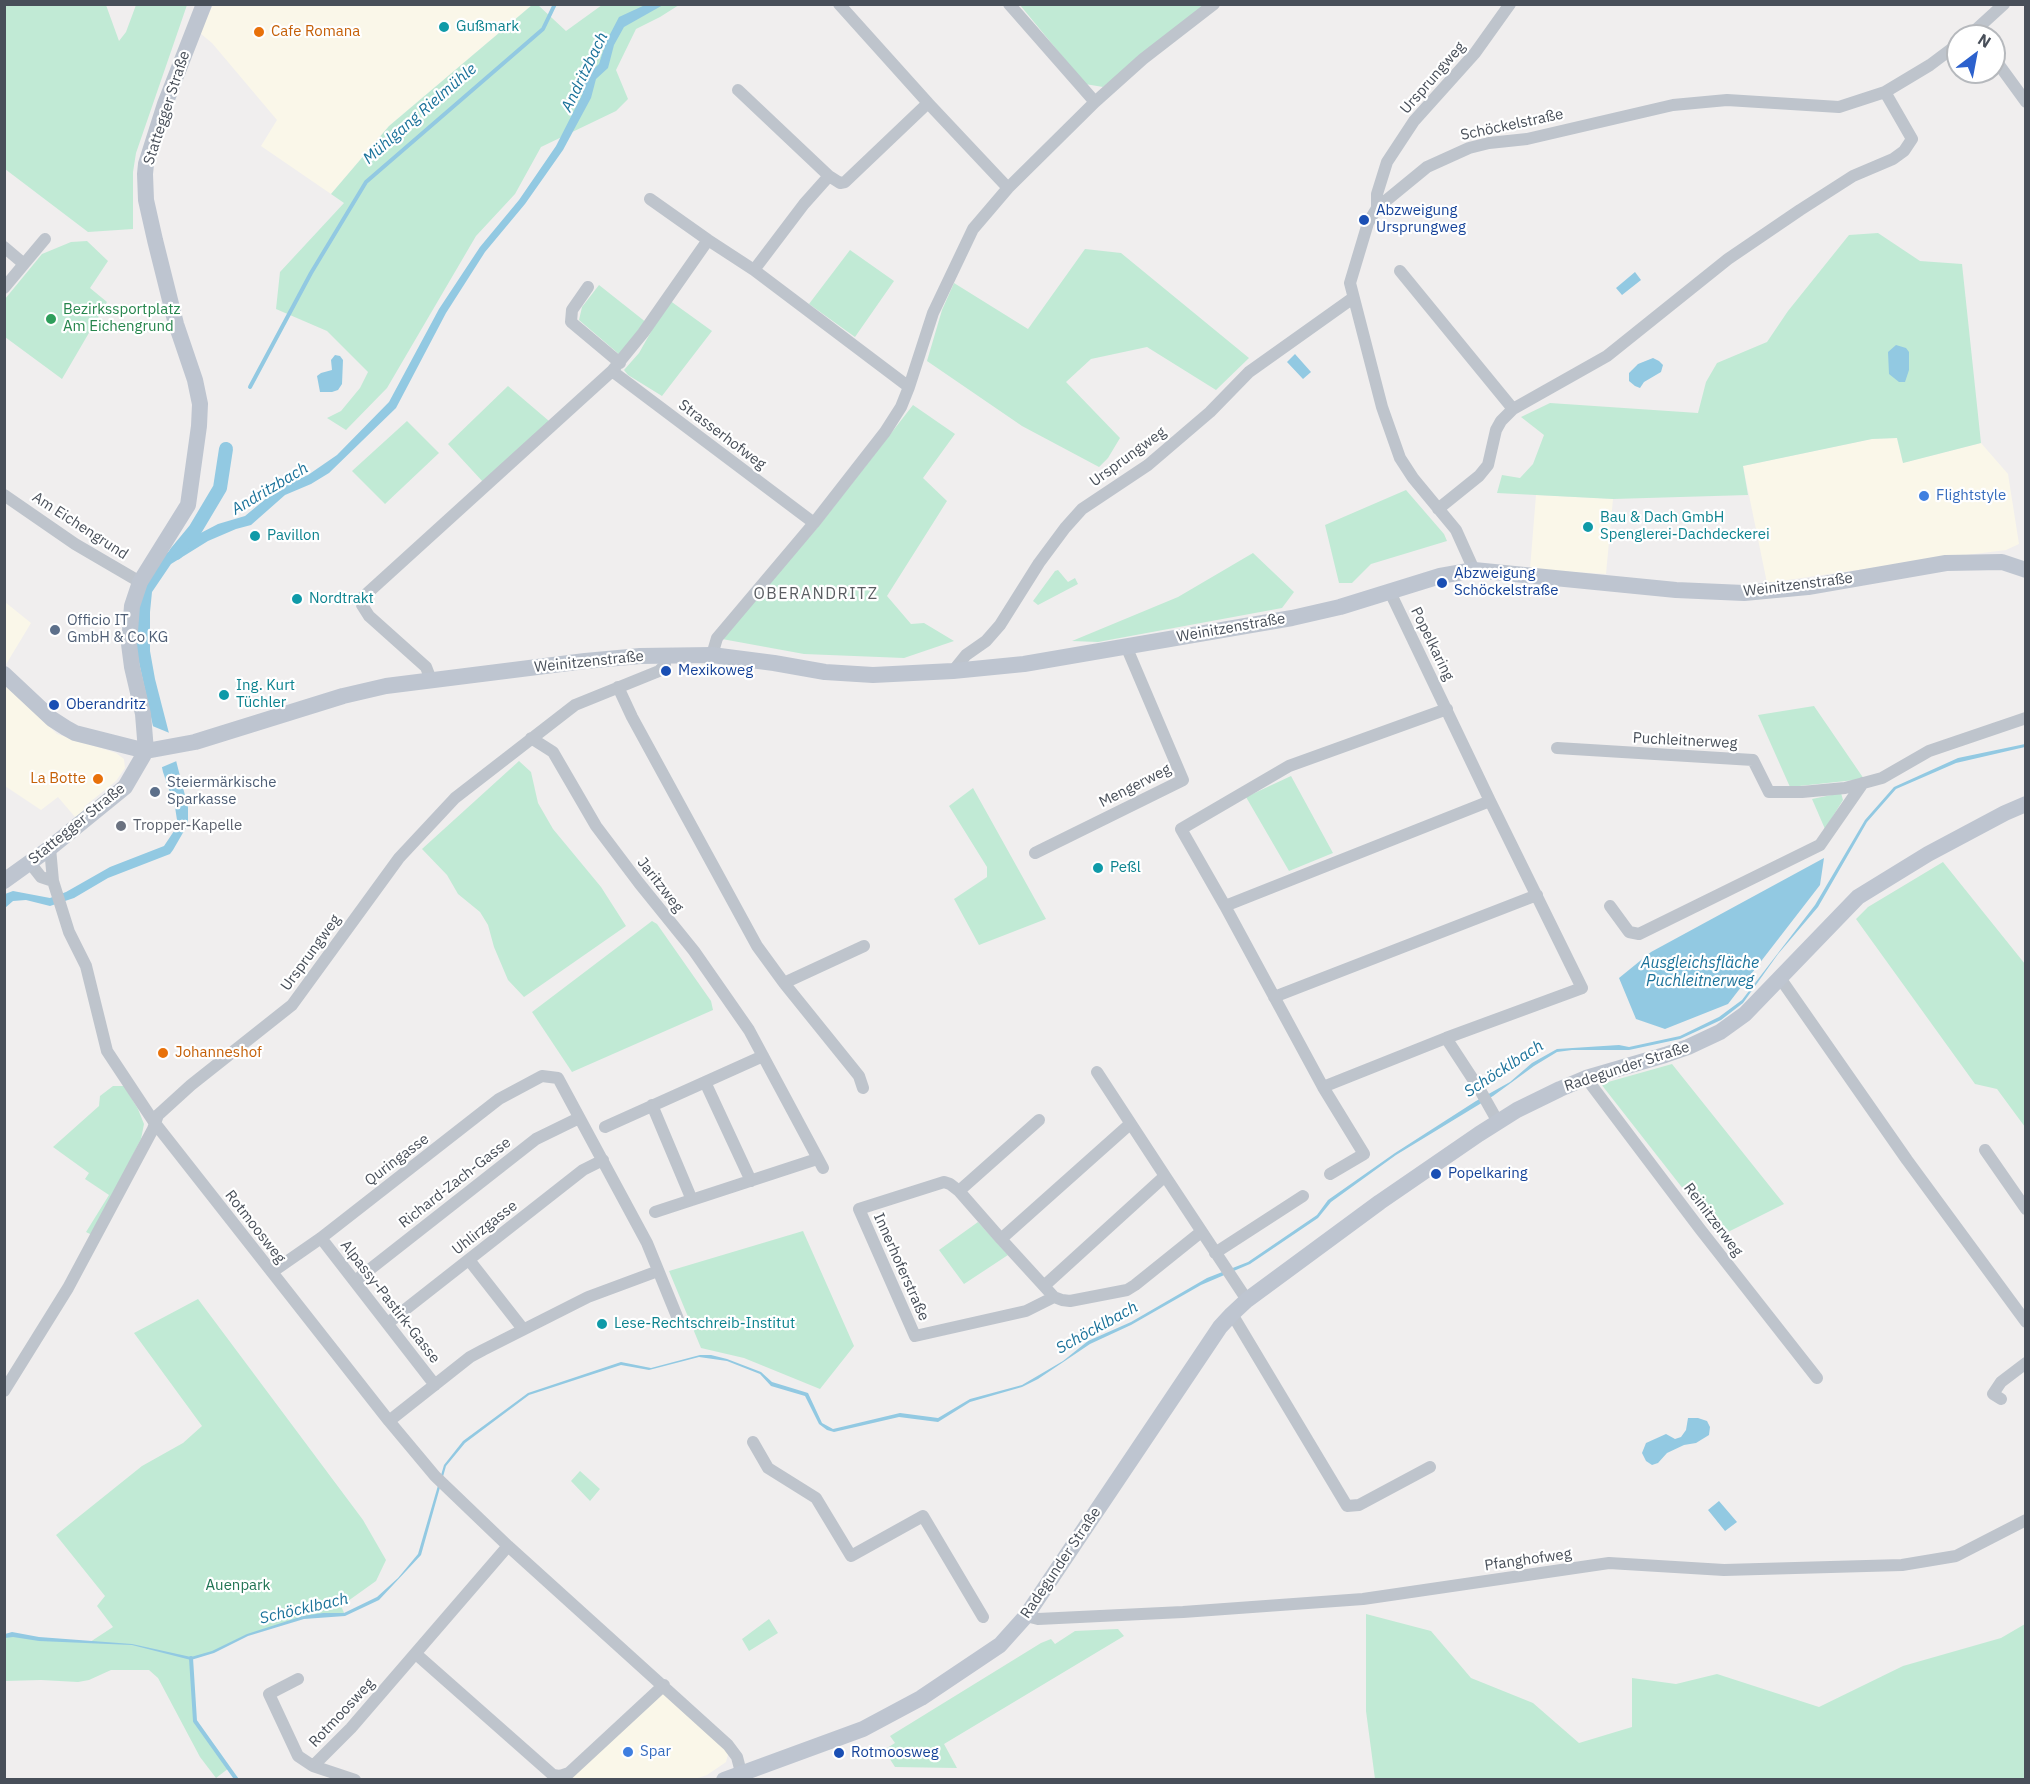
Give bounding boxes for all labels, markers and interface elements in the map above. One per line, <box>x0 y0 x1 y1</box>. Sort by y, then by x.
place label: Gußmark <box>456 18 519 36</box>
marker: Gußmark <box>437 20 451 34</box>
place label: Cafe Romana <box>271 23 360 41</box>
north arrow <box>1946 24 2006 84</box>
marker: Cafe Romana <box>252 25 266 39</box>
water label: Andritzbach <box>558 29 612 115</box>
text: N <box>1974 29 1995 52</box>
street label: Ursprungweg <box>1397 38 1469 118</box>
street label: Stattegger Straße <box>140 49 194 167</box>
water label: Mühlgang Rielmühle <box>359 60 481 168</box>
street label: Schöckelstraße <box>1459 105 1565 145</box>
place label: Abzweigung Ursprungweg <box>1376 202 1466 237</box>
marker: Abzweigung Ursprungweg <box>1357 213 1371 227</box>
place label: Bezirkssportplatz Am Eichengrund <box>63 301 180 336</box>
marker: Bezirkssportplatz Am Eichengrund <box>44 312 58 326</box>
street label: Strasserhofweg <box>675 396 769 474</box>
street label: Ursprungweg <box>1086 423 1170 491</box>
water label: Andritzbach <box>228 459 312 519</box>
place label: Flightstyle <box>1936 487 2006 505</box>
street label: Am Eichengrund <box>29 488 131 564</box>
marker: Flightstyle <box>1917 489 1931 503</box>
place label: Bau & Dach GmbH Spenglerei-Dachdeckerei <box>1600 509 1770 544</box>
marker: Bau & Dach GmbH Spenglerei-Dachdeckerei <box>1581 520 1595 534</box>
place label: Pavillon <box>267 527 320 545</box>
marker: Pavillon <box>248 529 262 543</box>
place label: Abzweigung Schöckelstraße <box>1454 565 1558 600</box>
street label: Weinitzenstraße <box>1742 569 1854 601</box>
marker: Abzweigung Schöckelstraße <box>1435 576 1449 590</box>
district label: OBERANDRITZ <box>753 584 879 604</box>
place label: Nordtrakt <box>309 590 374 608</box>
marker: Nordtrakt <box>290 592 304 606</box>
street label: Popelkaring <box>1406 604 1458 684</box>
street label: Weinitzenstraße <box>1175 610 1287 646</box>
place label: Officio IT GmbH & Co KG <box>67 612 168 647</box>
marker: Officio IT GmbH & Co KG <box>48 623 62 637</box>
street label: Weinitzenstraße <box>533 647 645 677</box>
place label: Mexikoweg <box>678 662 753 680</box>
marker: Mexikoweg <box>659 664 673 678</box>
place label: Ing. Kurt Tüchler <box>236 677 295 712</box>
marker: Ing. Kurt Tüchler <box>217 688 231 702</box>
place label: Oberandritz <box>66 696 146 714</box>
marker: Oberandritz <box>47 698 61 712</box>
street label: Puchleitnerweg <box>1632 729 1738 753</box>
street label: Mengerweg <box>1096 760 1174 812</box>
place label: La Botte <box>30 770 86 788</box>
marker: La Botte <box>91 772 105 786</box>
place label: Steiermärkische Sparkasse <box>167 774 277 809</box>
street label: Stattegger Straße <box>25 780 129 868</box>
marker: Steiermärkische Sparkasse <box>148 785 162 799</box>
place label: Tropper-Kapelle <box>133 817 242 835</box>
marker: Tropper-Kapelle <box>114 819 128 833</box>
street label: Jaritzweg <box>633 854 687 916</box>
place label: Peßl <box>1110 859 1141 877</box>
marker: Peßl <box>1091 861 1105 875</box>
street label: Ursprungweg <box>277 911 345 995</box>
water label: Ausgleichsfläche Puchleitnerweg <box>1641 953 1759 991</box>
water label: Schöcklbach <box>1461 1036 1547 1102</box>
street label: Radegunder Straße <box>1562 1038 1692 1096</box>
place label: Johanneshof <box>175 1044 262 1062</box>
marker: Johanneshof <box>156 1046 170 1060</box>
street label: Quringasse <box>361 1130 433 1190</box>
street label: Richard-Zach-Gasse <box>395 1134 515 1232</box>
place label: Popelkaring <box>1448 1165 1528 1183</box>
marker: Popelkaring <box>1429 1167 1443 1181</box>
street label: Reinitzerweg <box>1680 1180 1746 1260</box>
street label: Rotmoosweg <box>221 1187 289 1267</box>
street label: Uhlirzgasse <box>449 1197 521 1259</box>
street label: Innerhoferstraße <box>869 1210 933 1324</box>
street label: Alpassy-Pastirk-Gasse <box>336 1237 444 1367</box>
water label: Schöcklbach <box>1053 1298 1141 1358</box>
place label: Lese-Rechtschreib-Institut <box>614 1315 795 1333</box>
marker: Lese-Rechtschreib-Institut <box>595 1317 609 1331</box>
street label: Radegunder Straße <box>1017 1504 1105 1622</box>
street label: Pfanghofweg <box>1483 1545 1573 1575</box>
park label: Auenpark <box>205 1577 271 1595</box>
water label: Schöcklbach <box>258 1589 350 1629</box>
street label: Rotmoosweg <box>306 1675 378 1751</box>
place label: Spar <box>640 1743 671 1761</box>
place label: Rotmoosweg <box>851 1744 939 1762</box>
marker: Spar <box>621 1745 635 1759</box>
marker: Rotmoosweg <box>832 1746 846 1760</box>

